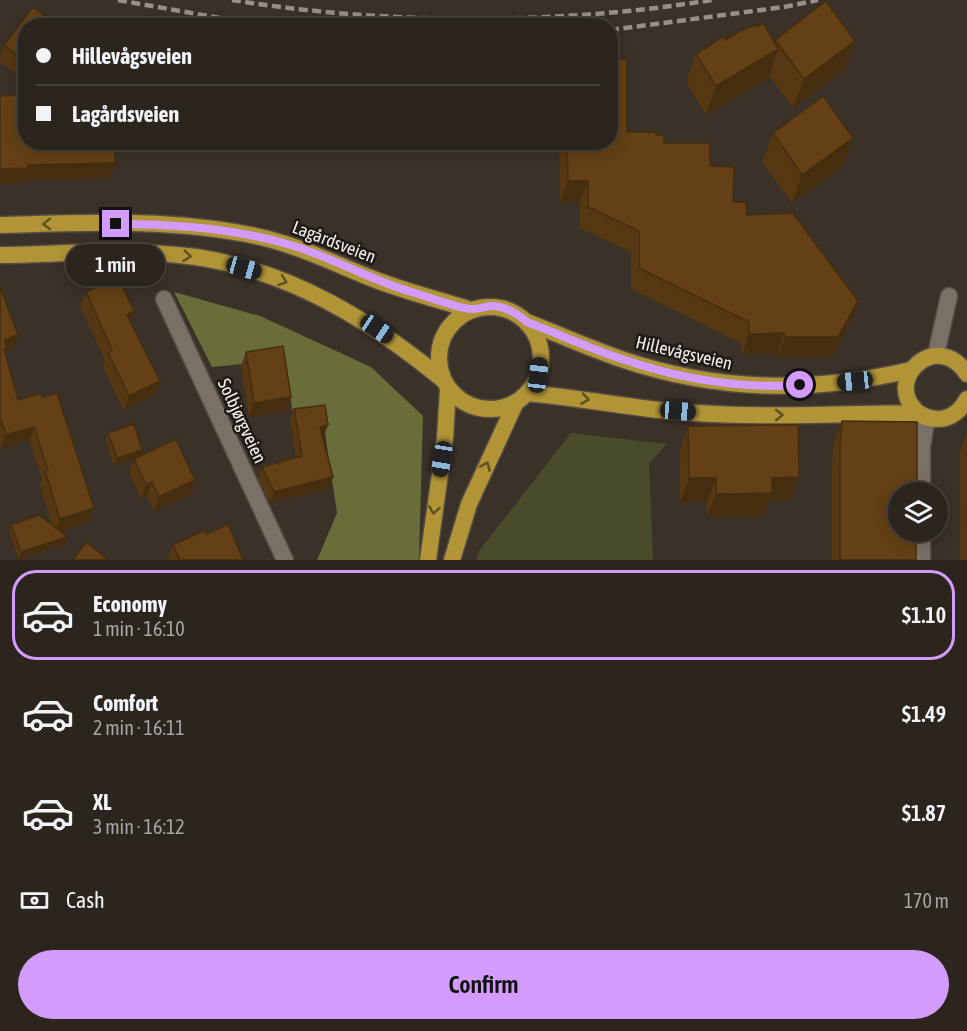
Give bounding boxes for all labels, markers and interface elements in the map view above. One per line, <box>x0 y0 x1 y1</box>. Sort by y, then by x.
text: Hillevågsveien <box>72 43 192 69</box>
text: Lagårdsveien <box>72 101 179 127</box>
route end <box>102 210 129 237</box>
street label: Lagårdsveien <box>289 216 379 267</box>
one-way arrow <box>43 218 52 230</box>
callout: 1 min <box>66 245 166 287</box>
one-way arrow <box>182 249 191 262</box>
text: 1 min <box>95 253 136 276</box>
car <box>224 254 264 282</box>
one-way arrow <box>278 273 288 286</box>
car <box>357 311 397 347</box>
street label: Hillevågsveien <box>634 331 734 374</box>
car <box>527 356 549 394</box>
car <box>836 370 874 392</box>
route start <box>786 371 813 398</box>
street label: Solbjørgveien <box>214 375 271 466</box>
one-way arrow <box>581 392 590 404</box>
car <box>659 401 697 421</box>
one-way arrow <box>775 409 784 421</box>
car <box>430 440 454 478</box>
one-way arrow <box>479 461 491 472</box>
map controls <box>888 482 948 542</box>
button: layers <box>888 482 948 542</box>
one-way arrow <box>428 505 440 515</box>
icon: car <box>21 588 75 642</box>
text: Economy <box>93 591 167 617</box>
text: $1.10 <box>902 602 946 628</box>
text: 1 min · 16:10 <box>93 617 185 640</box>
icon: car <box>21 687 75 741</box>
text: Comfort <box>93 690 158 716</box>
text: $1.49 <box>902 701 946 727</box>
text: 2 min · 16:11 <box>93 716 185 739</box>
icon: car <box>21 786 75 840</box>
text: XL <box>93 789 111 815</box>
text: $1.87 <box>902 800 946 826</box>
text: 3 min · 16:12 <box>93 815 185 838</box>
icon: cash <box>18 884 51 917</box>
text: Cash <box>66 887 105 913</box>
text: 170 m <box>904 889 949 912</box>
button: Confirm <box>18 950 949 1019</box>

